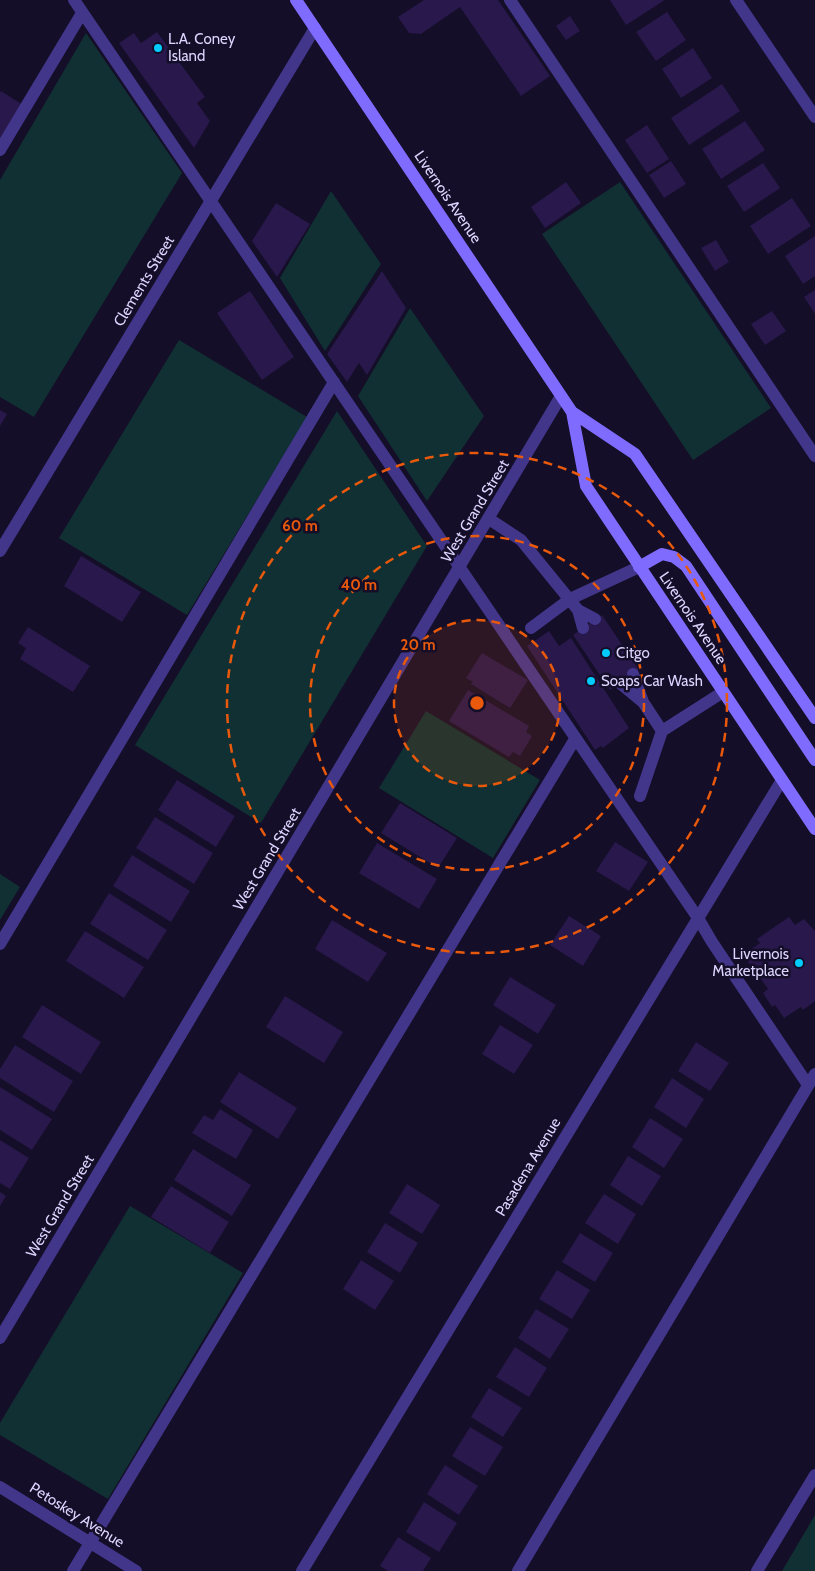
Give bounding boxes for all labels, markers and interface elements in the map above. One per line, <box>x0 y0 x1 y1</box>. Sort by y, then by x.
place label: L.A. Coney Island <box>168 30 236 65</box>
marker: L.A. Coney Island <box>152 42 164 54</box>
street label: Livernois Avenue <box>411 147 486 247</box>
street label: Clements Street <box>110 232 178 330</box>
street label: West Grand Street <box>437 456 513 566</box>
text: 60 m <box>282 517 318 535</box>
street label: Livernois Avenue <box>656 568 731 668</box>
text: 40 m <box>341 576 377 594</box>
text: 20 m <box>401 636 435 654</box>
place label: Citgo <box>616 644 650 662</box>
marker: Citgo <box>600 647 612 659</box>
place label: Soaps Car Wash <box>601 672 703 690</box>
marker: Soaps Car Wash <box>585 675 597 687</box>
centre of rings <box>468 694 486 712</box>
street label: West Grand Street <box>229 804 305 914</box>
place label: Livernois Marketplace <box>712 945 789 980</box>
marker: Livernois Marketplace <box>793 957 805 969</box>
street label: Pasadena Avenue <box>492 1114 565 1219</box>
street label: West Grand Street <box>22 1151 98 1261</box>
street label: Petoskey Avenue <box>26 1479 128 1551</box>

